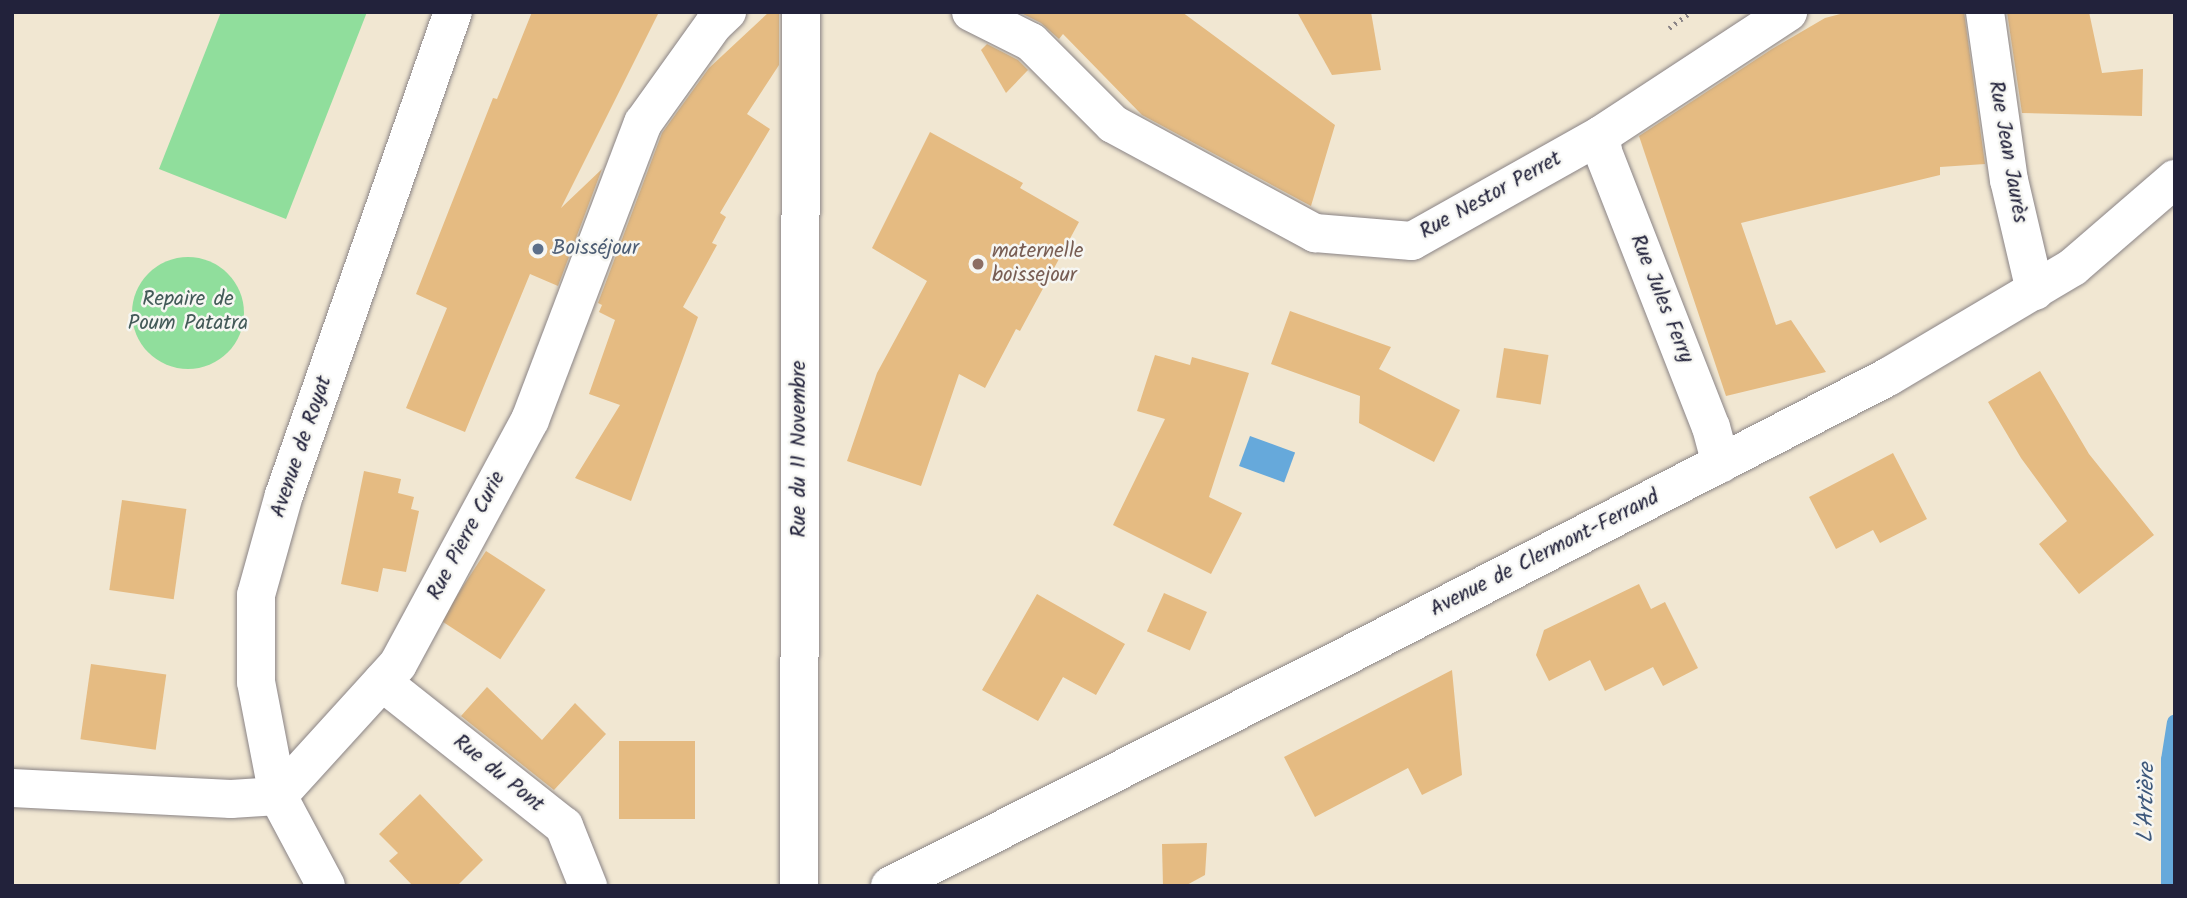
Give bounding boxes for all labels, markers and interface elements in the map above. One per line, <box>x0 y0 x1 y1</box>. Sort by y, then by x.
street label: Rue Jean Jaurès <box>1982 79 2032 225</box>
street label: Rue Nestor Perret <box>1416 147 1566 245</box>
street label: Rue Jules Ferry <box>1624 231 1698 367</box>
place label: Boisséjour <box>552 236 639 262</box>
place label: maternelle boissejour <box>992 239 1083 289</box>
marker: Boisséjour <box>530 241 546 257</box>
marker: maternelle boissejour <box>970 256 986 272</box>
park label: Repaire de Poum Patatra <box>128 287 248 337</box>
street label: Rue du 11 Novembre <box>787 360 813 538</box>
street label: Avenue de Royat <box>266 373 338 521</box>
street label: Rue Pierre Curie <box>423 467 511 605</box>
street label: Avenue de Clermont-Ferrand <box>1426 485 1664 623</box>
street label: Rue du Pont <box>448 730 548 818</box>
water label: L'Artière <box>2133 763 2161 843</box>

